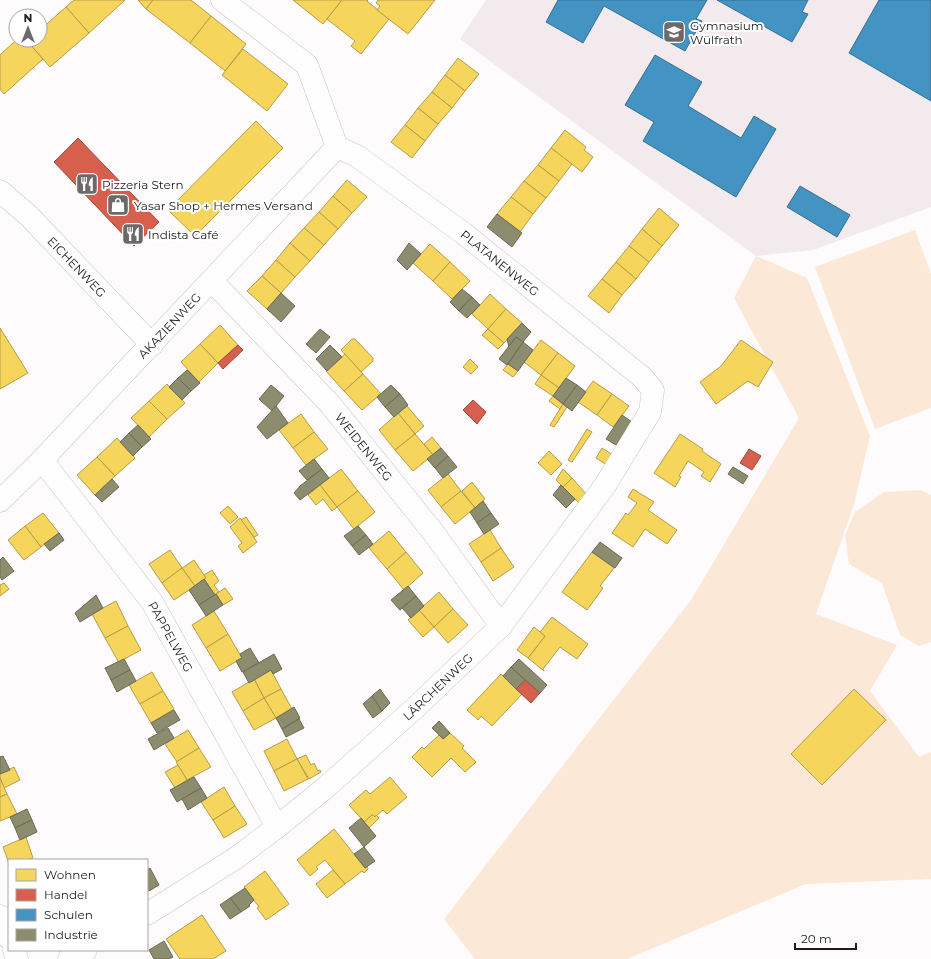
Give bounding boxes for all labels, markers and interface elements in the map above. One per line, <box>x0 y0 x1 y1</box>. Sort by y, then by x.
north arrow <box>8 8 48 48</box>
text: N <box>24 11 32 25</box>
place label: Gymnasium Wülfrath <box>690 18 764 47</box>
school or university icon: Gymnasium Wülfrath <box>661 19 687 45</box>
restaurant icon: Pizzeria Stern <box>74 171 100 197</box>
place label: Pizzeria Stern <box>102 177 184 192</box>
shop icon: Yasar Shop + Hermes Versand <box>105 192 131 218</box>
place label: Yasar Shop + Hermes Versand <box>134 198 313 213</box>
restaurant icon: Indista Café <box>120 221 146 247</box>
place label: Indista Café <box>148 227 219 242</box>
street label: PLATANENWEG <box>458 227 542 299</box>
street label: EICHENWEG <box>45 233 109 300</box>
street label: AKAZIENWEG <box>135 289 204 361</box>
street label: WEIDENWEG <box>332 410 396 483</box>
street label: PAPPELWEG <box>145 598 197 674</box>
street label: LÄRCHENWEG <box>399 650 476 723</box>
legend <box>8 859 148 951</box>
text: Wohnen <box>44 867 96 882</box>
text: Handel <box>44 887 88 902</box>
text: Schulen <box>44 907 93 922</box>
scale bar <box>795 925 856 951</box>
text: Industrie <box>44 927 98 942</box>
text: 20 m <box>801 931 832 946</box>

